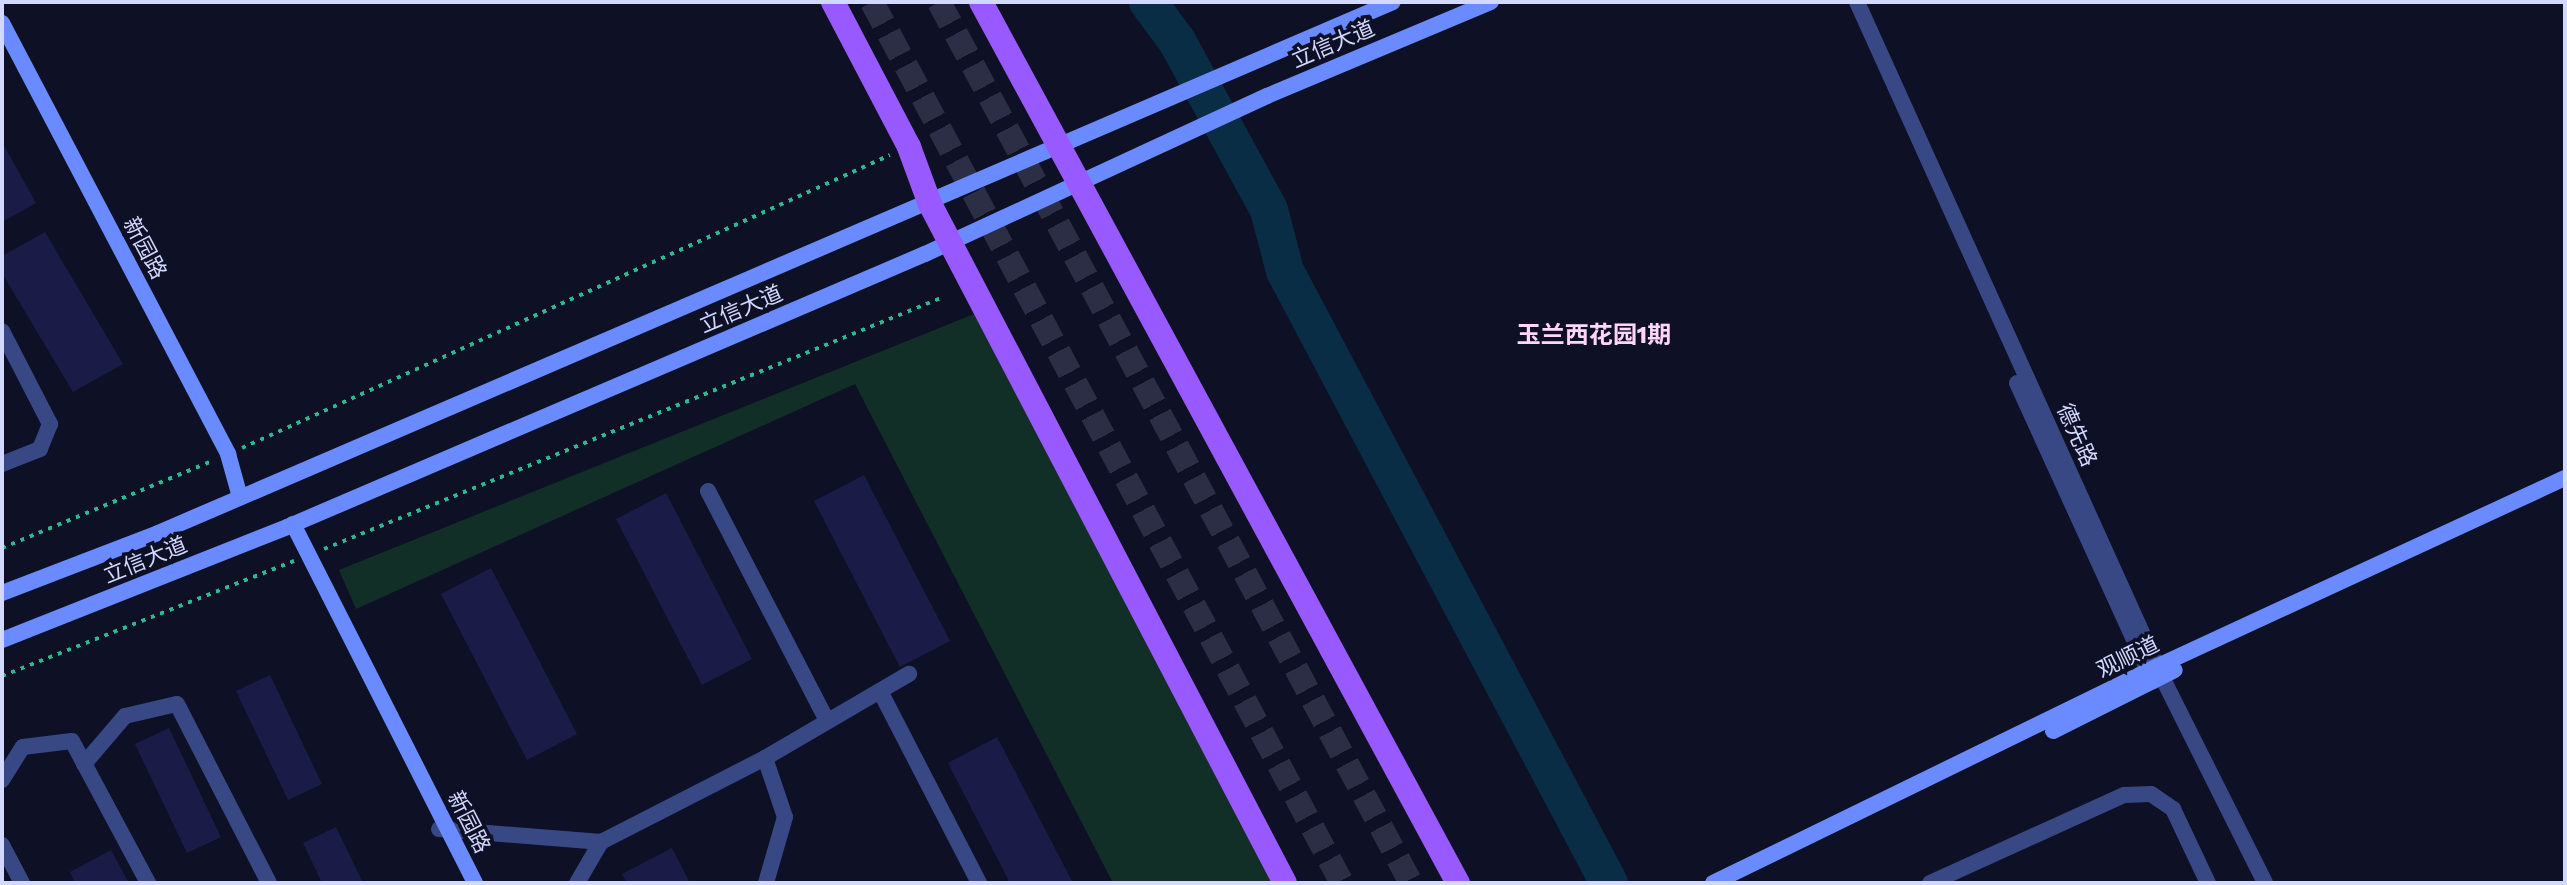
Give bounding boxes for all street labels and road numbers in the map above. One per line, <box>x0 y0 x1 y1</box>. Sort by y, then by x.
street label: 立信大道 <box>1287 15 1379 73</box>
street label: 新园路 <box>118 213 172 283</box>
street label: 立信大道 <box>695 280 787 338</box>
street label: 德先路 <box>2052 399 2102 471</box>
street label: 立信大道 <box>99 531 191 589</box>
street label: 观顺道 <box>2093 631 2163 683</box>
street label: 新园路 <box>442 787 496 857</box>

